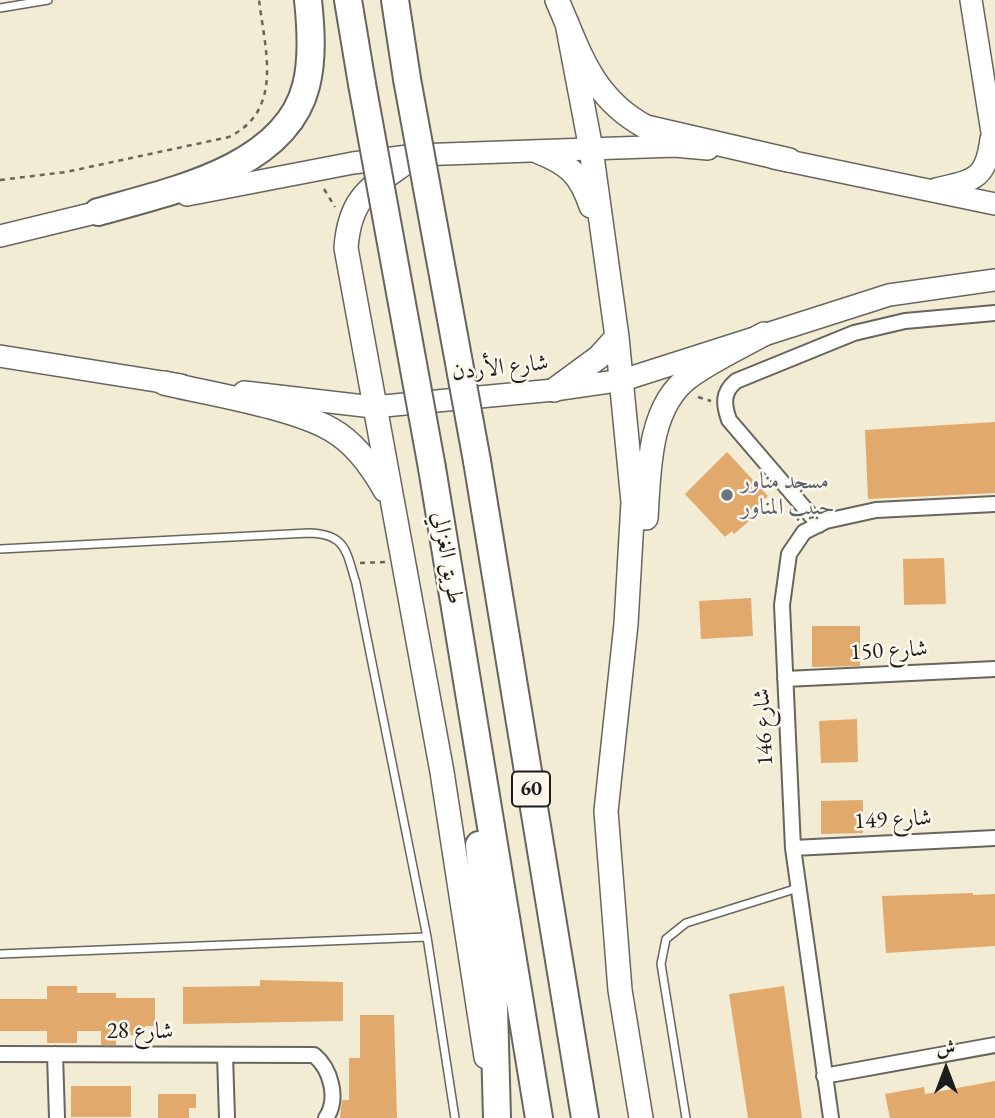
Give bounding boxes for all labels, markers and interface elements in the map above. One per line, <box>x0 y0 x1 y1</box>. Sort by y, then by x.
street label: شارع الأردن <box>450 349 550 387</box>
place label: مسجد مناور حبيب المناور <box>741 468 835 522</box>
marker: مسجد مناور حبيب المناور <box>719 487 735 503</box>
street label: طريق الغزالي <box>425 510 469 606</box>
street label: شارع 150 <box>850 635 928 667</box>
street label: شارع 146 <box>748 688 780 766</box>
road number: 60 <box>512 772 550 806</box>
street label: شارع 149 <box>854 804 932 836</box>
street label: شارع 28 <box>107 1018 173 1046</box>
north arrow <box>911 1034 981 1104</box>
text: ش <box>937 1035 955 1060</box>

